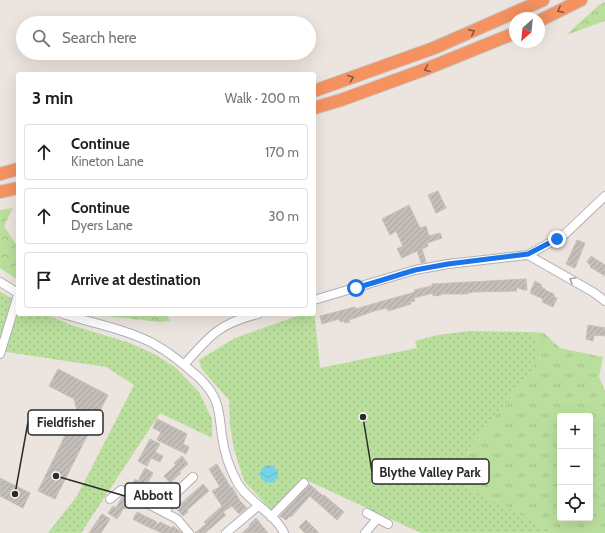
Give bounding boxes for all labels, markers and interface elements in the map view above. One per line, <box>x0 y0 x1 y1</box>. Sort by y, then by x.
one-way arrow <box>557 6 564 13</box>
north arrow <box>509 12 545 48</box>
search box <box>16 16 316 60</box>
icon: search <box>30 27 52 49</box>
one-way arrow <box>469 28 476 36</box>
text: Search here <box>62 29 137 47</box>
one-way arrow <box>424 64 431 72</box>
one-way arrow <box>347 74 354 83</box>
text: 3 min <box>32 88 73 108</box>
text: Walk · 200 m <box>225 90 300 106</box>
text: Continue <box>71 135 130 153</box>
icon: ahead <box>33 141 55 163</box>
text: 170 m <box>265 144 299 160</box>
text: Kineton Lane <box>71 153 144 169</box>
text: Continue <box>71 199 130 217</box>
icon: ahead <box>33 205 55 227</box>
text: 30 m <box>269 208 299 224</box>
text: Dyers Lane <box>71 217 133 233</box>
route end <box>548 230 566 248</box>
icon: arrive <box>33 269 55 291</box>
text: Arrive at destination <box>71 271 201 289</box>
one-way arrow <box>569 278 576 285</box>
route start <box>347 279 365 297</box>
callout: Fieldfisher <box>28 410 103 435</box>
map controls <box>557 413 593 521</box>
button: + <box>557 413 593 449</box>
text: Fieldfisher <box>37 414 96 430</box>
button: − <box>557 449 593 485</box>
callout: Blythe Valley Park <box>372 459 489 484</box>
text: Blythe Valley Park <box>379 464 481 480</box>
callout: Abbott <box>125 483 180 508</box>
button: locate <box>557 485 593 521</box>
text: Abbott <box>133 487 173 503</box>

